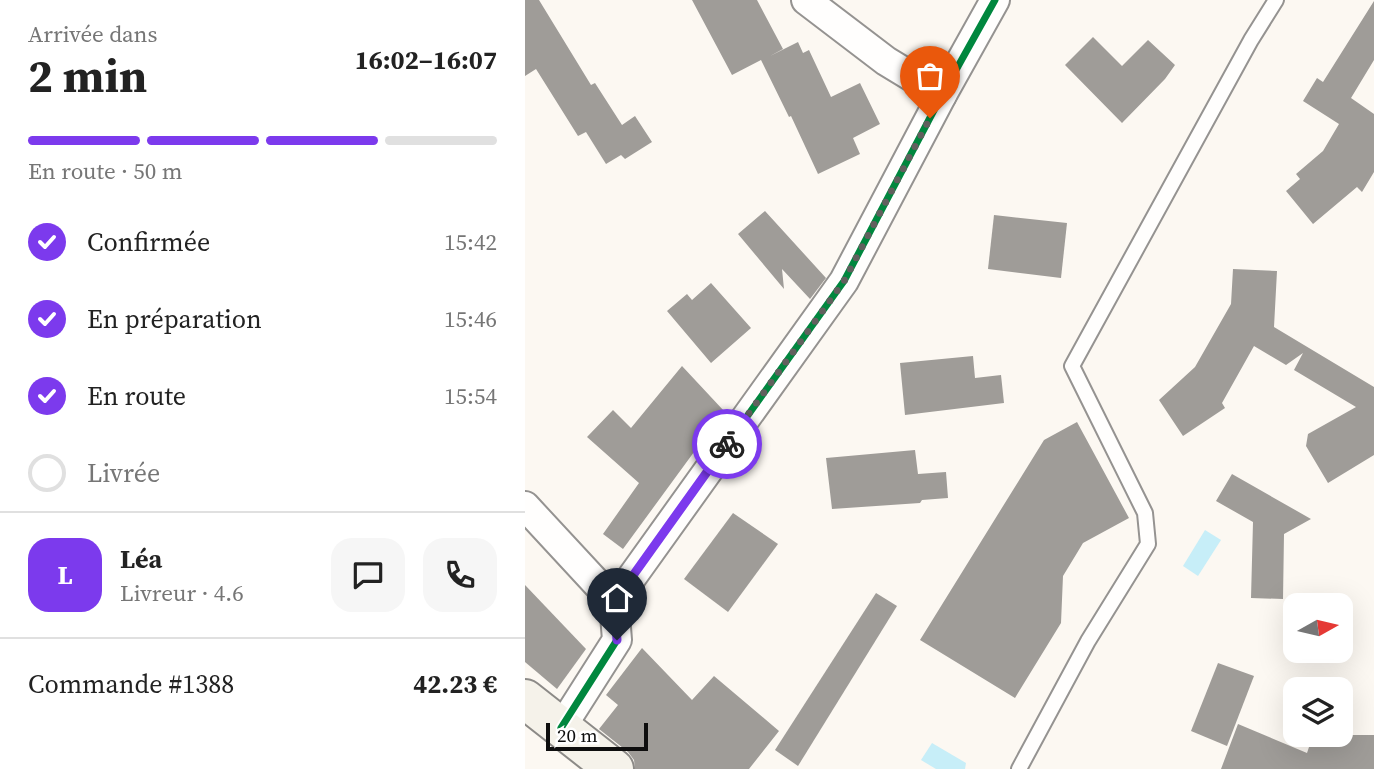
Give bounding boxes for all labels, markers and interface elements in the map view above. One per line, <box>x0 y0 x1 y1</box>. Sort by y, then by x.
text: Arrivée dans <box>28 18 158 50</box>
text: 16:02–16:07 <box>355 42 497 78</box>
text: 2 min <box>28 44 147 107</box>
pin <box>900 46 960 118</box>
icon: bag <box>911 57 949 95</box>
text: En route · 50 m <box>28 155 182 187</box>
icon: check <box>28 223 66 261</box>
text: Confirmée <box>87 224 210 260</box>
text: 15:42 <box>444 226 497 258</box>
icon: check <box>28 300 66 338</box>
text: En préparation <box>87 301 262 337</box>
text: 15:46 <box>444 303 497 335</box>
icon: check <box>28 377 66 415</box>
text: En route <box>87 378 186 414</box>
text: 15:54 <box>444 380 497 412</box>
courier <box>692 409 762 479</box>
icon: bike <box>708 425 746 463</box>
text: Livrée <box>87 455 160 491</box>
button: chat <box>331 538 405 612</box>
button: phone <box>423 538 497 612</box>
text: Léa <box>120 541 162 577</box>
text: L <box>57 557 73 593</box>
pin <box>587 568 647 640</box>
text: Livreur · 4.6 <box>120 577 244 609</box>
icon: home <box>598 579 636 617</box>
north arrow <box>1283 593 1353 663</box>
map controls <box>1283 593 1353 747</box>
text: Commande #1388 <box>28 666 234 702</box>
text: 42.23 € <box>413 666 497 702</box>
button: layers <box>1283 677 1353 747</box>
scale bar <box>546 720 647 752</box>
text: 20 m <box>557 722 598 748</box>

